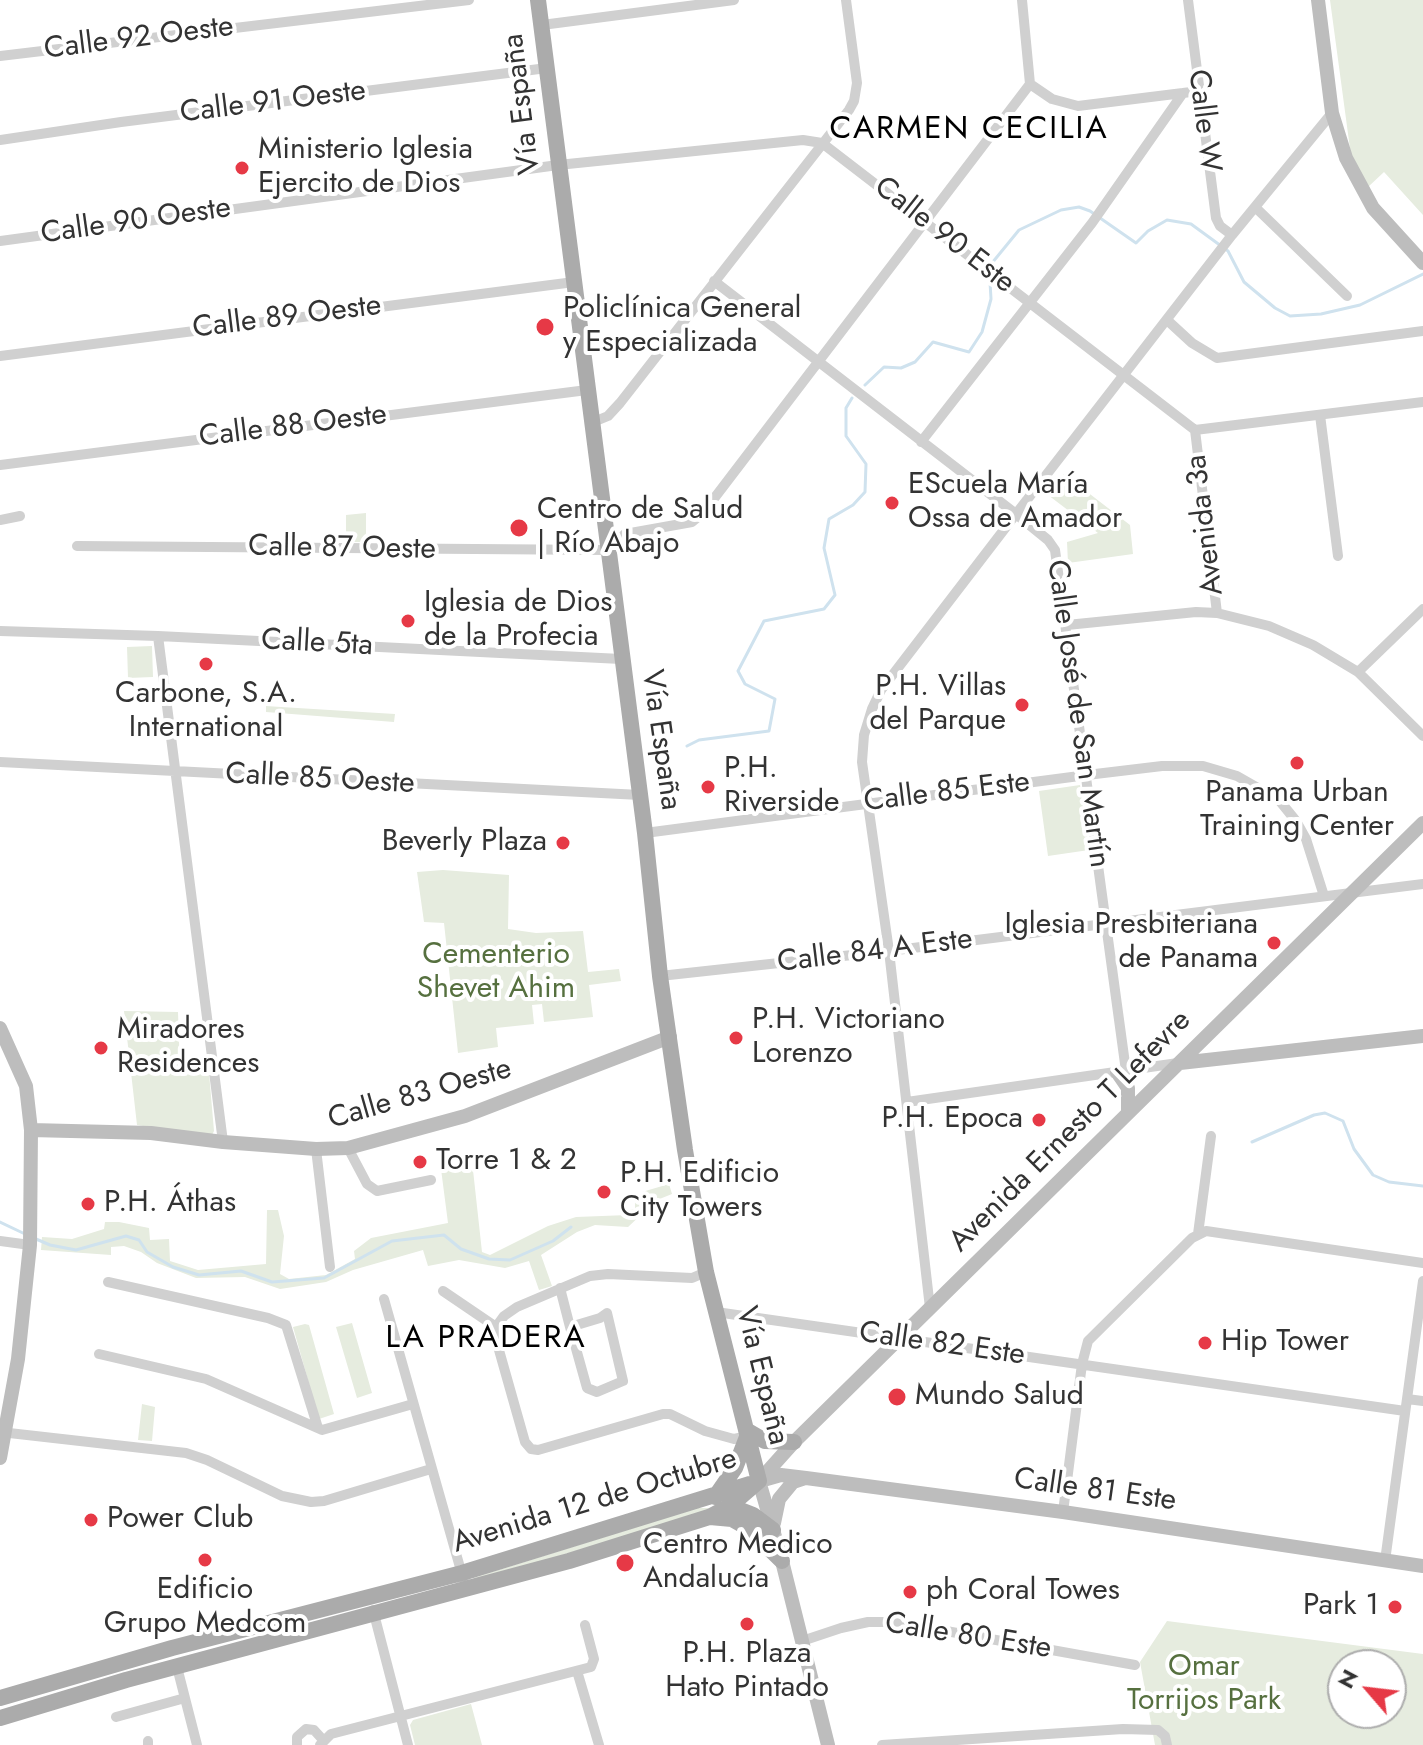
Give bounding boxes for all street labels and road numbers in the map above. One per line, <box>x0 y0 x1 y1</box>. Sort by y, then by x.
street label: Calle 92 Oeste <box>42 10 236 68</box>
street label: Vía España <box>497 32 549 176</box>
street label: Calle W <box>1179 68 1227 174</box>
street label: Calle 91 Oeste <box>178 74 368 132</box>
street label: Calle 90 Este <box>866 170 1022 302</box>
street label: Calle 90 Oeste <box>39 191 233 253</box>
street label: Calle 89 Oeste <box>191 289 383 347</box>
street label: Calle 88 Oeste <box>197 398 389 456</box>
street label: Avenida 3a <box>1180 453 1232 597</box>
street label: Calle 87 Oeste <box>248 529 436 569</box>
street label: Calle José de San Martín <box>1038 558 1116 870</box>
street label: Calle 5ta <box>260 623 374 665</box>
street label: Vía España <box>632 668 688 812</box>
street label: Calle 85 Oeste <box>224 757 416 803</box>
street label: Calle 85 Este <box>862 765 1032 821</box>
street label: Calle 84 A Este <box>775 922 975 982</box>
street label: Avenida Ernesto T Lefevre <box>943 1004 1199 1260</box>
street label: Calle 83 Oeste <box>324 1052 516 1138</box>
street label: Vía España <box>726 1303 796 1449</box>
street label: Calle 82 Este <box>857 1316 1027 1374</box>
street label: Avenida 12 de Octubre <box>449 1442 741 1562</box>
street label: Calle 81 Este <box>1012 1462 1178 1520</box>
street label: Calle 80 Este <box>882 1606 1054 1668</box>

